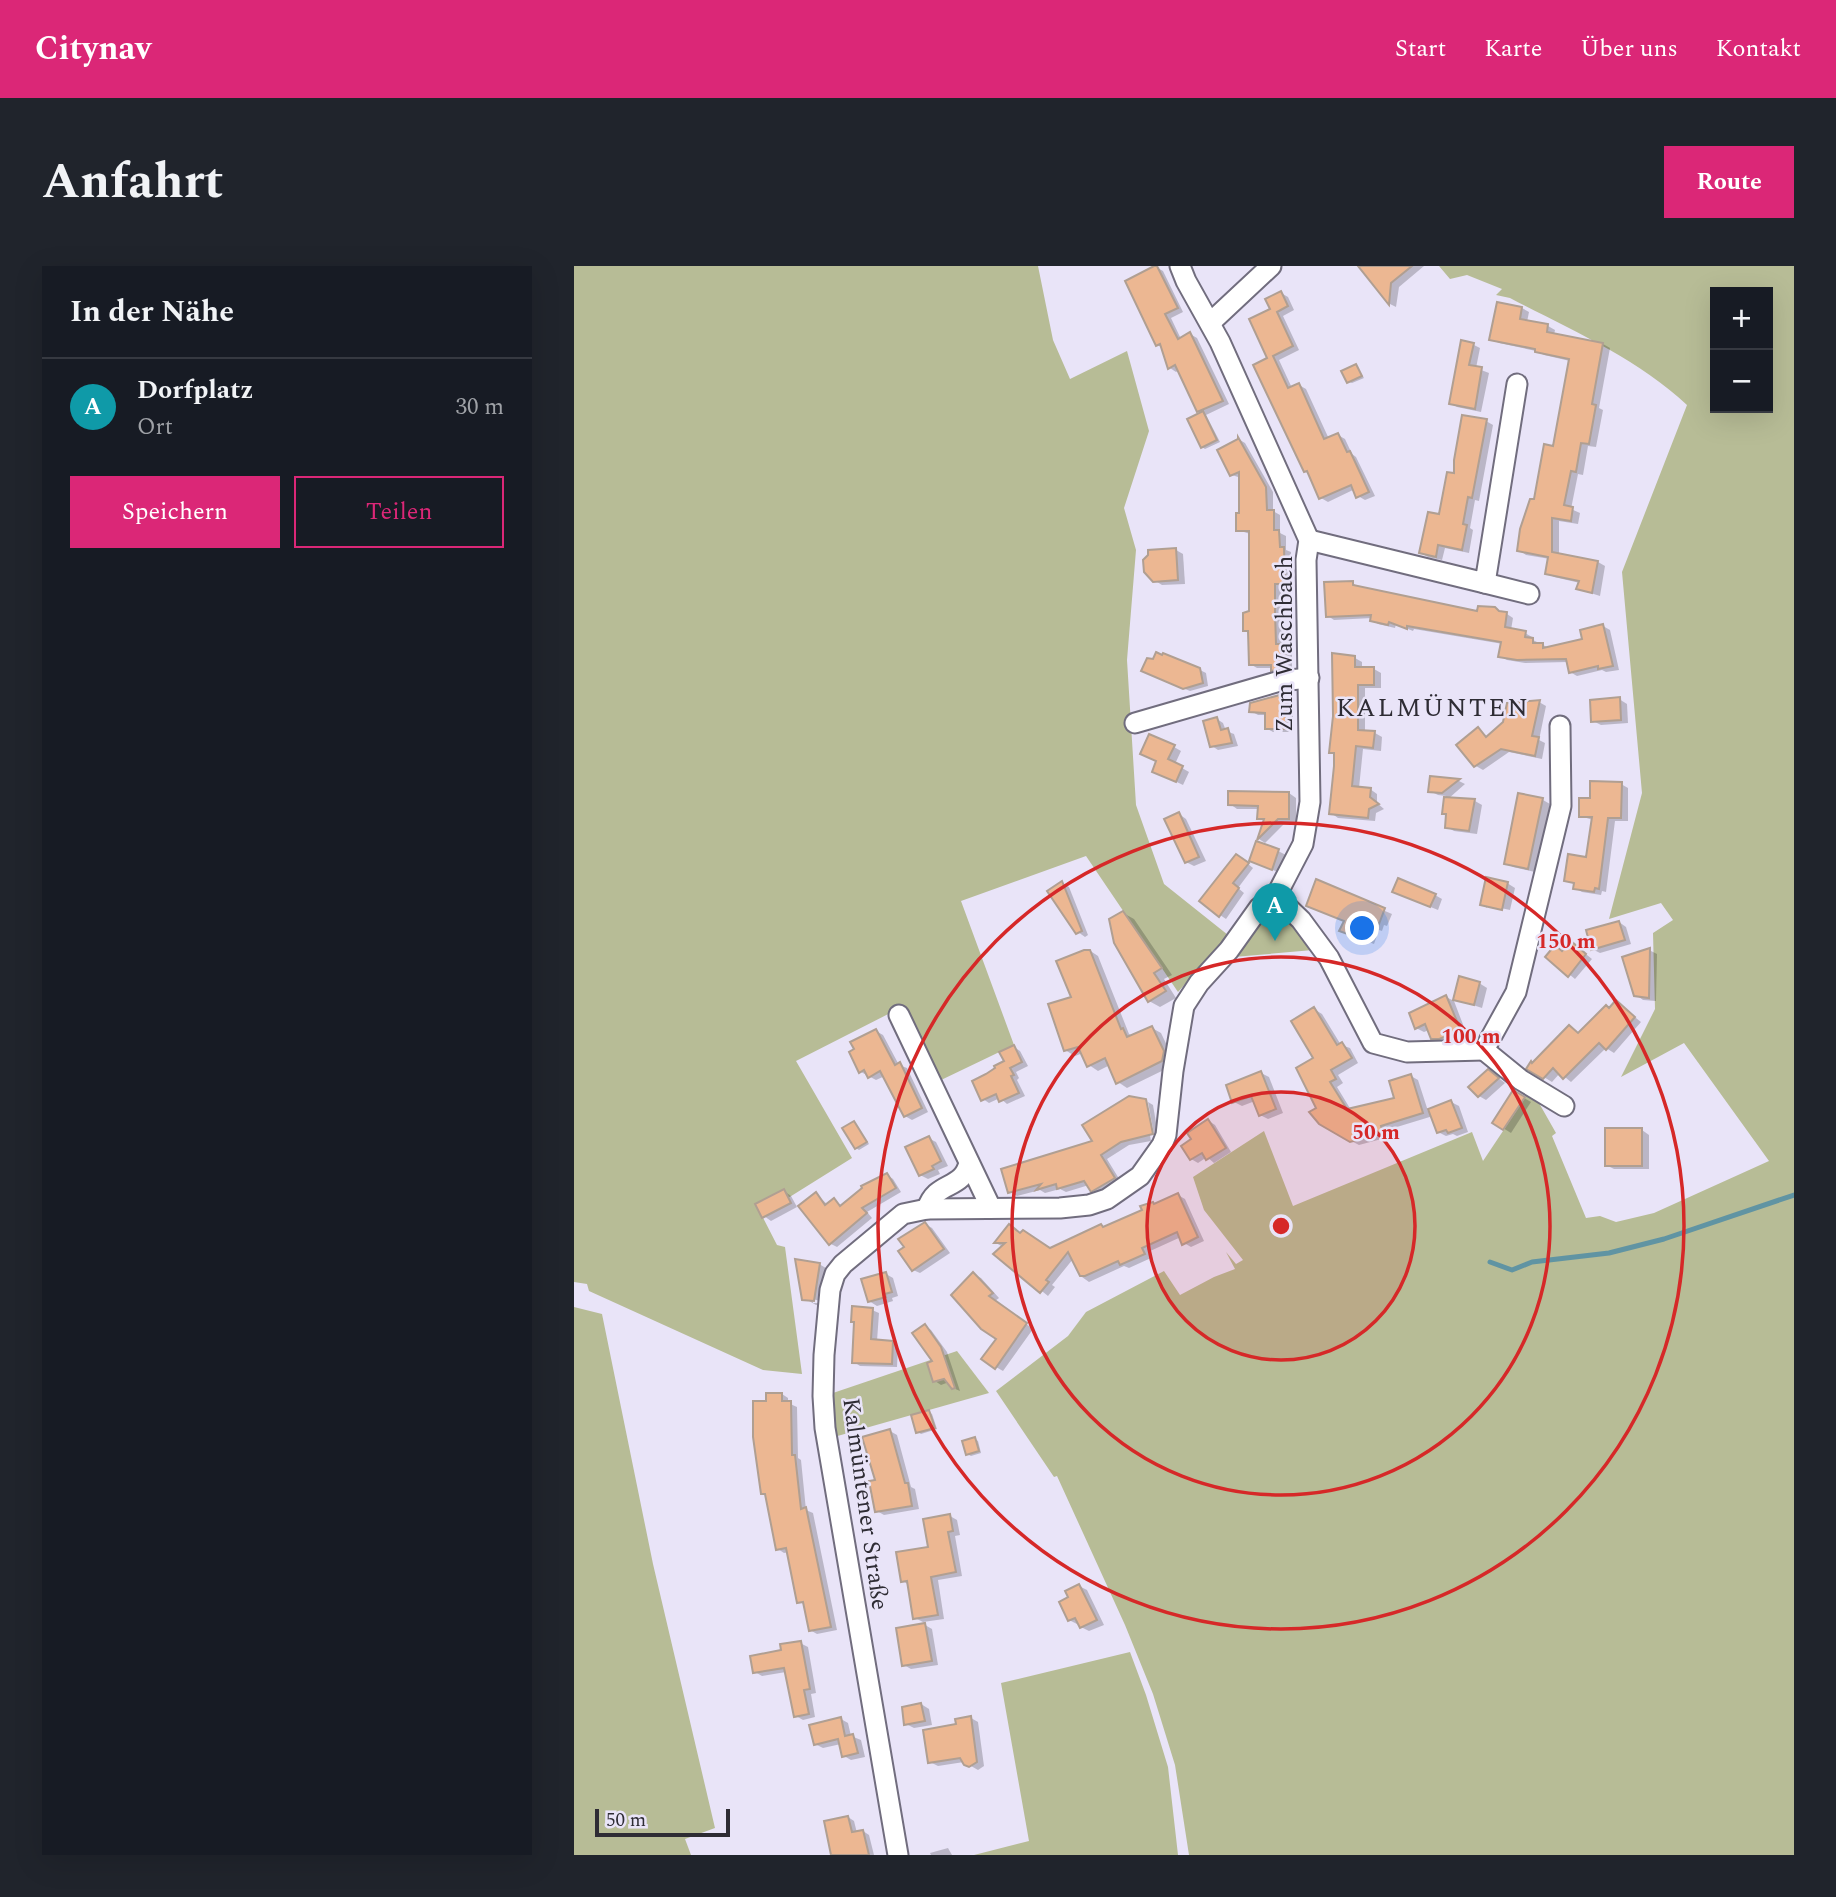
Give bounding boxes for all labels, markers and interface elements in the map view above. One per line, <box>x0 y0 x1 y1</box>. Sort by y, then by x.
text: Citynav <box>35 24 151 74</box>
text: Start <box>1395 31 1446 67</box>
text: Karte <box>1484 31 1542 67</box>
text: Über uns <box>1580 31 1678 67</box>
text: Kontakt <box>1716 31 1801 67</box>
text: Anfahrt <box>42 145 223 220</box>
button: Route <box>1664 146 1794 218</box>
map controls <box>1710 287 1773 413</box>
button: + <box>1710 287 1773 350</box>
text: In der Nähe <box>70 289 234 335</box>
button: − <box>1710 350 1773 413</box>
text: Dorfplatz <box>137 370 253 410</box>
text: A <box>84 390 102 425</box>
text: 30 m <box>455 390 504 425</box>
text: Ort <box>137 410 173 445</box>
button: Speichern <box>70 476 280 548</box>
button: Teilen <box>294 476 504 548</box>
street label: Zum Waschbach <box>1267 556 1303 732</box>
district label: KALMÜNTEN <box>1336 688 1530 728</box>
pin: A <box>1252 883 1298 941</box>
your location <box>1345 911 1379 945</box>
text: 150 m <box>1536 926 1596 958</box>
text: 100 m <box>1441 1021 1501 1053</box>
text: 50 m <box>1352 1117 1400 1149</box>
centre of rings <box>1269 1214 1293 1238</box>
street label: Kalmüntener Straße <box>832 1396 898 1612</box>
scale bar <box>595 1806 730 1838</box>
text: 50 m <box>606 1806 646 1835</box>

